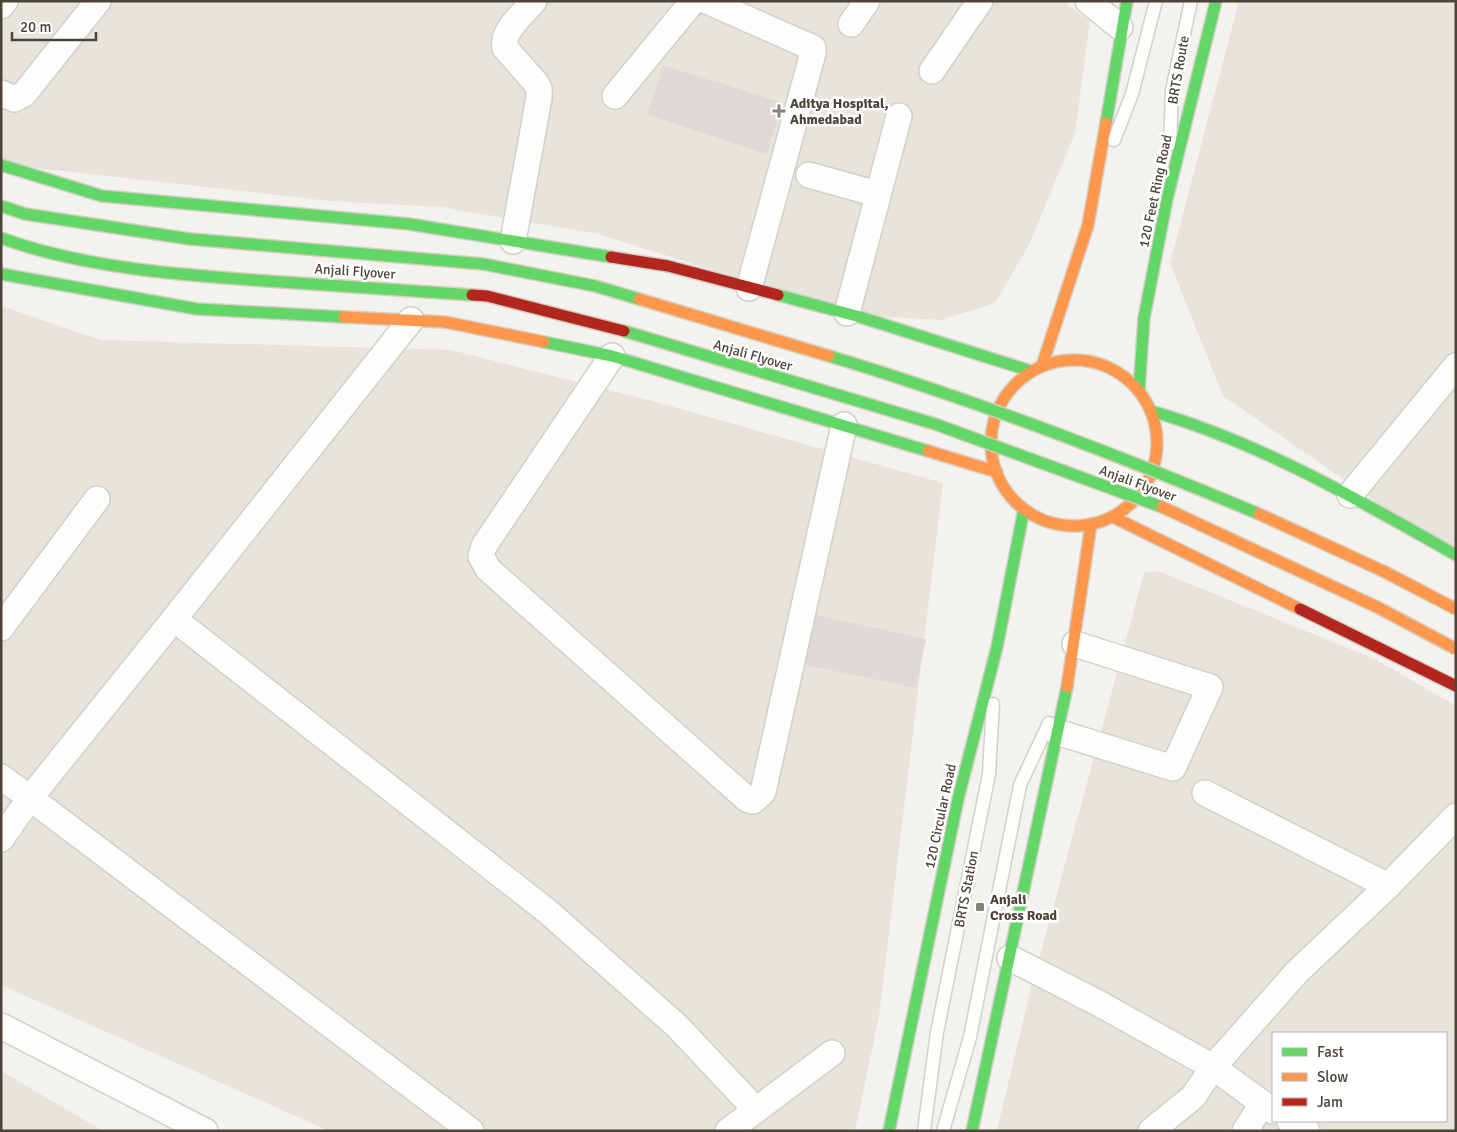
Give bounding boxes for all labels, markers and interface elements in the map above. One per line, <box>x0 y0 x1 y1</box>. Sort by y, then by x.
scale bar <box>12 10 96 42</box>
text: 20 m <box>20 18 51 36</box>
street label: BRTS Route <box>1164 34 1193 106</box>
place label: Aditya Hospital, Ahmedabad <box>790 95 889 128</box>
marker: Aditya Hospital, Ahmedabad <box>772 104 786 118</box>
street label: 120 Feet Ring Road <box>1135 133 1176 249</box>
street label: Anjali Flyover <box>314 260 397 283</box>
street label: Anjali Flyover <box>711 336 795 375</box>
street label: Anjali Flyover <box>1097 462 1180 506</box>
street label: 120 Circular Road <box>921 762 960 870</box>
street label: BRTS Station <box>951 849 982 929</box>
place label: Anjali Cross Road <box>990 891 1058 924</box>
marker: Anjali Cross Road <box>974 901 986 913</box>
legend <box>1272 1032 1447 1122</box>
text: Fast <box>1317 1043 1344 1061</box>
text: Slow <box>1317 1068 1348 1086</box>
text: Jam <box>1317 1093 1343 1111</box>

